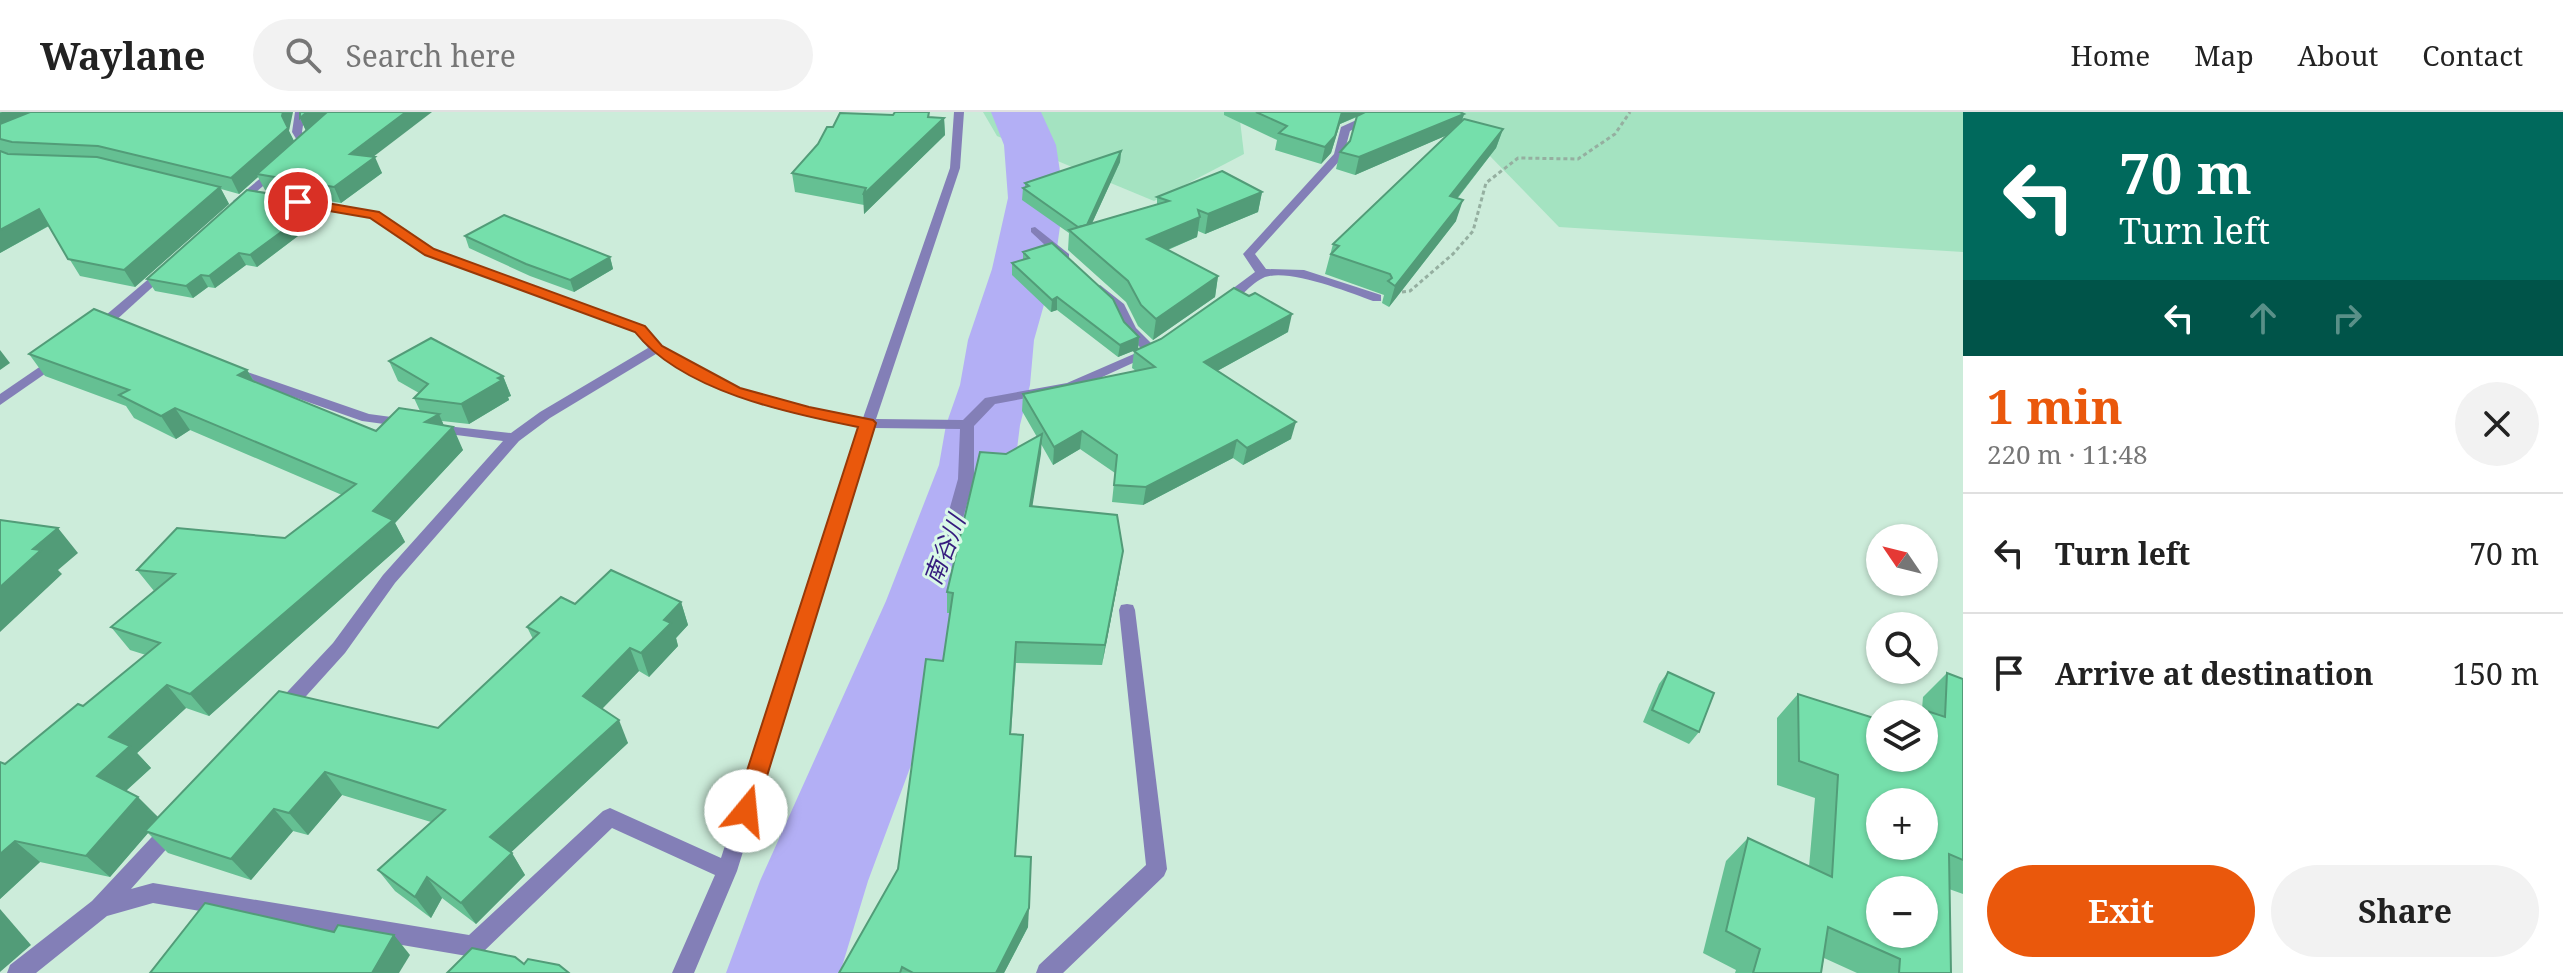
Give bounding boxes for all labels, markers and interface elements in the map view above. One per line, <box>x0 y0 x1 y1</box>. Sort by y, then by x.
search box <box>253 19 813 91</box>
text: Waylane <box>40 29 205 81</box>
icon: search <box>281 33 325 77</box>
text: Search here <box>345 35 516 76</box>
text: Home <box>2071 36 2150 74</box>
text: Map <box>2194 36 2254 74</box>
text: About <box>2298 36 2378 74</box>
text: Contact <box>2422 36 2523 74</box>
text: 70 m <box>2119 134 2252 210</box>
icon: left <box>1987 144 2091 248</box>
pin <box>264 168 332 236</box>
icon: arrive <box>276 180 320 224</box>
text: Turn left <box>2119 206 2270 255</box>
icon: left <box>2157 296 2201 340</box>
icon: ahead <box>2241 296 2285 340</box>
icon: right <box>2325 296 2369 340</box>
text: 1 min <box>1987 373 2123 438</box>
button: close <box>2455 382 2539 466</box>
text: 220 m · 11:48 <box>1987 436 2148 472</box>
water label: 南谷川 <box>915 507 973 589</box>
north arrow <box>1866 524 1938 596</box>
map controls <box>1866 524 1938 948</box>
icon: left <box>1987 531 2031 575</box>
text: Turn left <box>2055 533 2190 574</box>
text: 70 m <box>2469 533 2539 574</box>
button: search <box>1866 612 1938 684</box>
icon: arrive <box>1987 651 2031 695</box>
text: Arrive at destination <box>2055 653 2374 694</box>
text: 150 m <box>2453 653 2539 694</box>
button: layers <box>1866 700 1938 772</box>
position arrow <box>704 769 788 853</box>
button: + <box>1866 788 1938 860</box>
button: Exit <box>1987 865 2255 957</box>
button: Share <box>2271 865 2539 957</box>
button: − <box>1866 876 1938 948</box>

